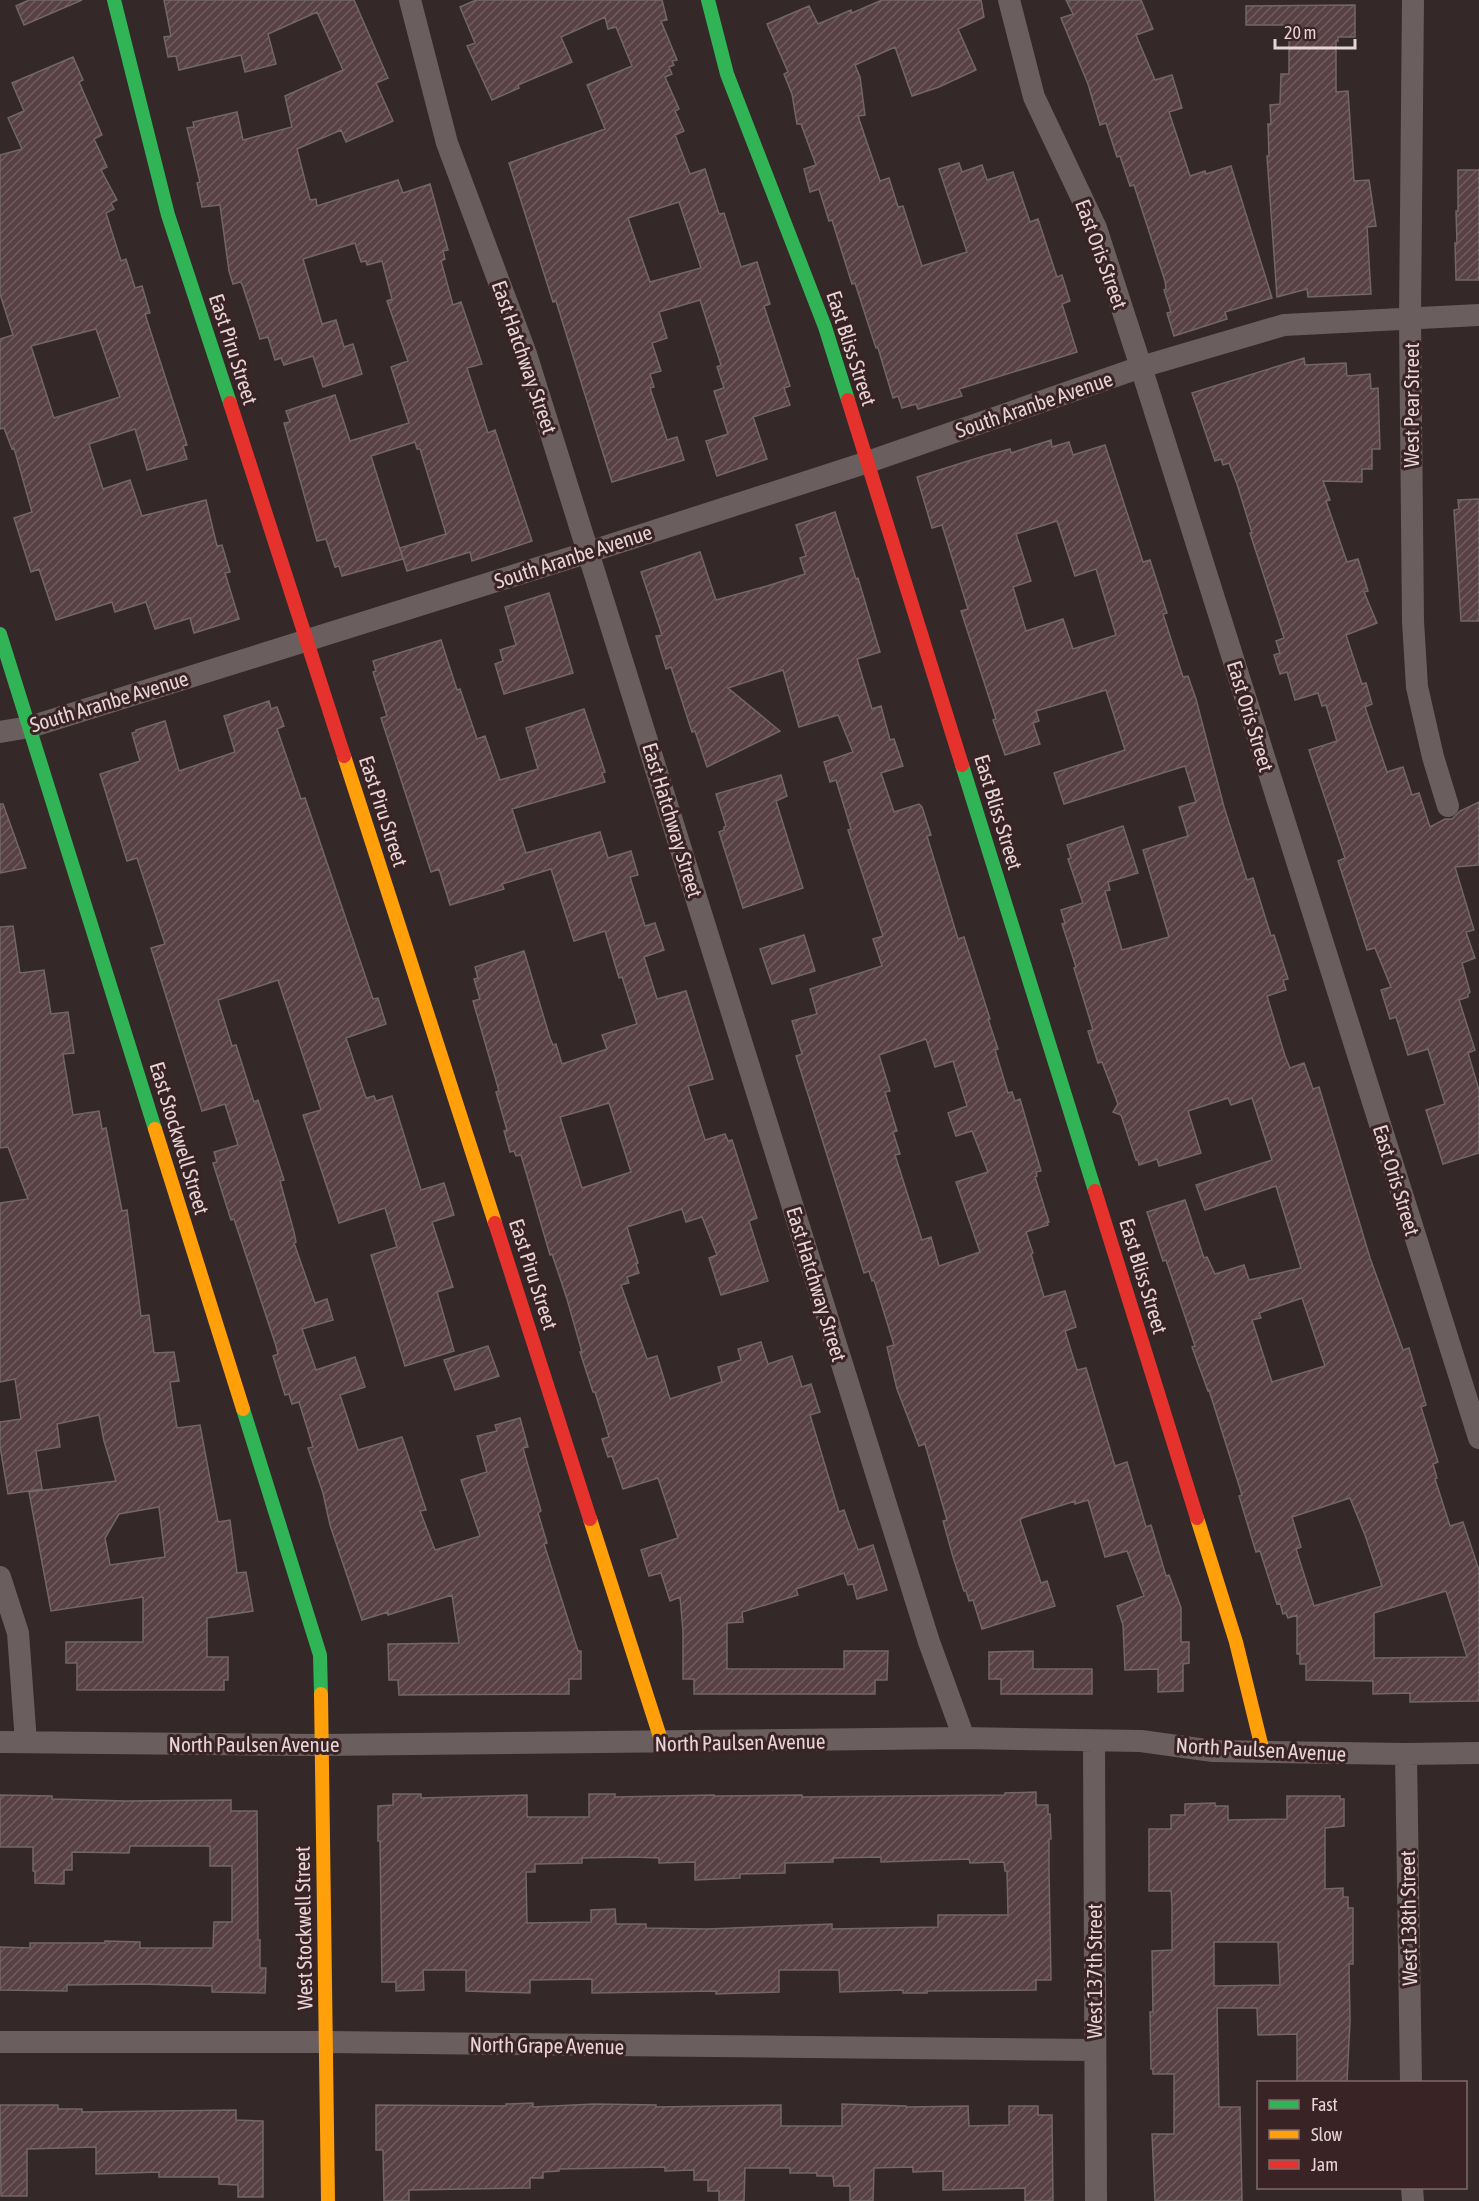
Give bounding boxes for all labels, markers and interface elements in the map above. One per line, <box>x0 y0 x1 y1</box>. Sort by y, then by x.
scale bar <box>1275 12 1354 50</box>
text: 20 m <box>1284 22 1316 43</box>
street label: East Oris Street <box>1071 196 1133 312</box>
street label: East Hatchway Street <box>488 277 562 437</box>
street label: East Bliss Street <box>822 288 882 408</box>
street label: East Piru Street <box>205 291 263 407</box>
street label: West Pear Street <box>1399 343 1423 468</box>
street label: South Aranbe Avenue <box>952 366 1116 442</box>
street label: South Aranbe Avenue <box>491 519 655 593</box>
street label: East Oris Street <box>1223 658 1279 774</box>
street label: South Aranbe Avenue <box>27 665 191 737</box>
street label: East Hatchway Street <box>638 740 708 900</box>
street label: East Bliss Street <box>970 752 1028 872</box>
street label: East Piru Street <box>355 753 413 869</box>
street label: East Stockwell Street <box>145 1059 215 1217</box>
street label: East Oris Street <box>1369 1122 1425 1238</box>
street label: East Hatchway Street <box>782 1204 852 1364</box>
street label: East Piru Street <box>505 1216 563 1332</box>
street label: East Bliss Street <box>1115 1216 1173 1336</box>
street label: North Paulsen Avenue <box>654 1729 826 1755</box>
street label: North Paulsen Avenue <box>169 1732 339 1756</box>
street label: North Paulsen Avenue <box>1175 1733 1347 1765</box>
street label: West Stockwell Street <box>290 1846 316 2010</box>
street label: West 138th Street <box>1395 1850 1421 1986</box>
street label: West 137th Street <box>1082 1903 1106 2039</box>
street label: North Grape Avenue <box>470 2032 624 2058</box>
legend <box>1257 2081 1467 2189</box>
text: Fast <box>1311 2094 1338 2115</box>
text: Slow <box>1311 2124 1342 2145</box>
text: Jam <box>1311 2154 1338 2175</box>

